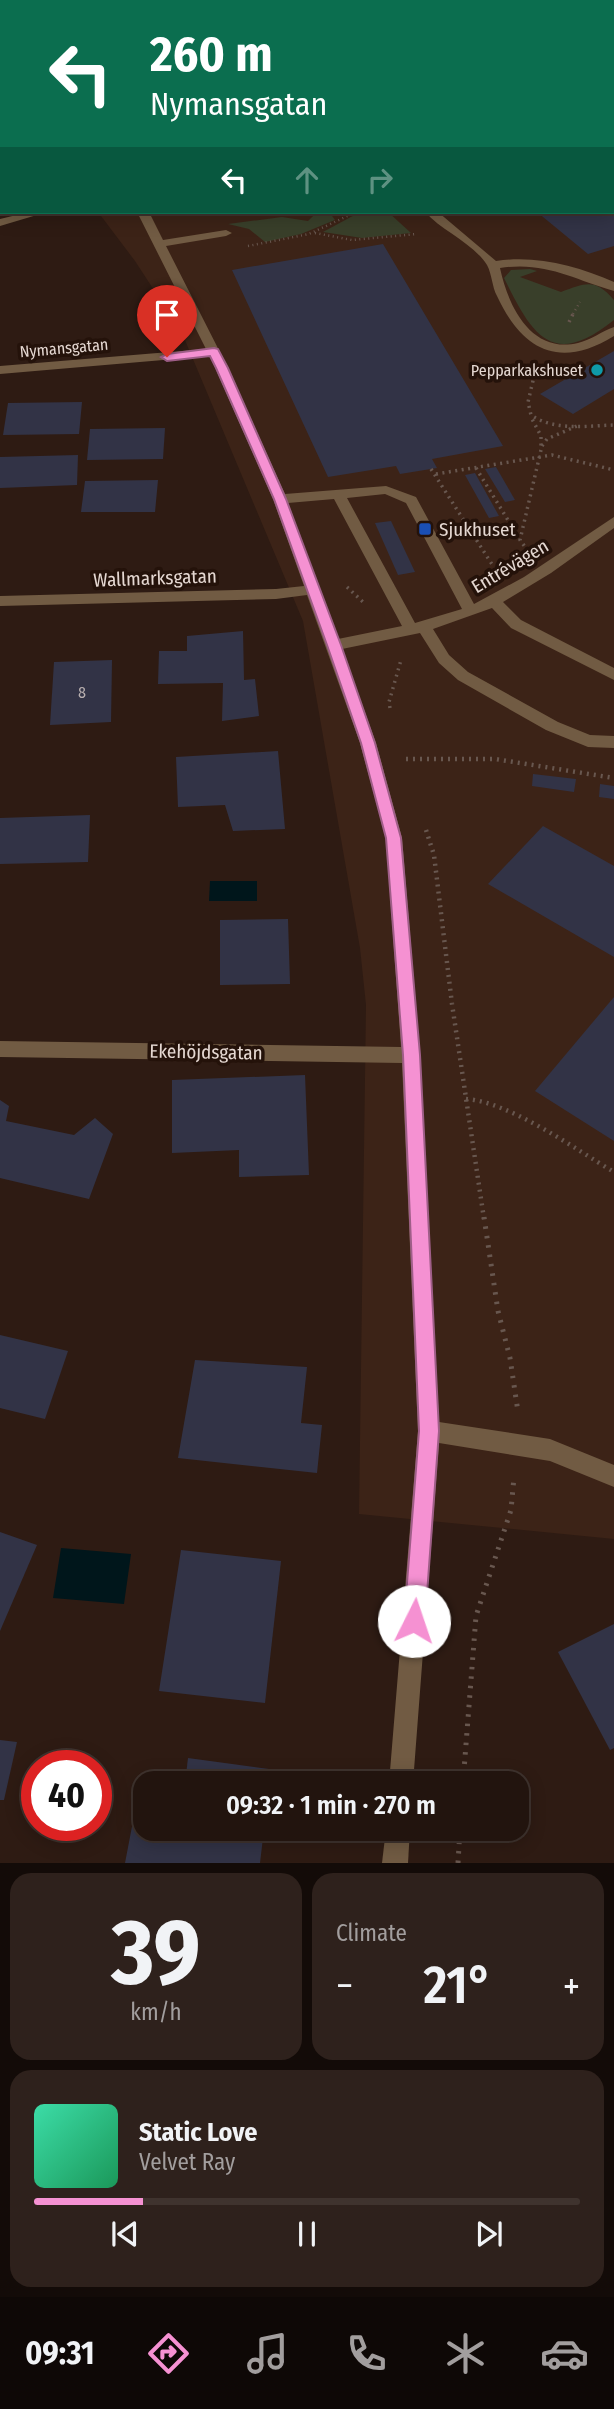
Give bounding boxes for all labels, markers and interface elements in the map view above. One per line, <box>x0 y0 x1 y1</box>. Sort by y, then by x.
text: 260 m <box>150 25 273 84</box>
icon: left <box>35 28 126 119</box>
text: Nymansgatan <box>150 85 327 123</box>
icon: left <box>215 161 253 199</box>
icon: ahead <box>288 161 326 199</box>
icon: right <box>361 161 399 199</box>
pin <box>137 285 197 357</box>
icon: arrive <box>148 296 186 334</box>
street label: Nymansgatan <box>19 335 109 361</box>
place label: Pepparkakshuset <box>471 361 584 380</box>
marker: Pepparkakshuset <box>589 362 605 378</box>
place label: Sjukhuset <box>439 518 516 541</box>
marker: Sjukhuset <box>417 521 433 537</box>
street label: Entrévägen <box>467 534 553 598</box>
street label: Wallmarksgatan <box>93 564 217 592</box>
house number: 8 <box>78 683 86 702</box>
street label: Ekehöjdsgatan <box>149 1040 263 1064</box>
position arrow <box>377 1584 451 1658</box>
speed limit sign: 40 <box>21 1750 112 1841</box>
text: 09:32 · 1 min · 270 m <box>226 1790 436 1821</box>
text: 39 <box>111 1898 201 2007</box>
text: Climate <box>336 1919 407 1947</box>
text: 21° <box>423 1954 492 2017</box>
text: − <box>336 1963 353 2009</box>
text: + <box>563 1963 580 2009</box>
text: km/h <box>130 1998 182 2026</box>
text: Static Love <box>139 2117 257 2148</box>
text: Velvet Ray <box>139 2148 235 2176</box>
icon: previous <box>106 2215 144 2253</box>
icon: pause <box>288 2215 326 2253</box>
icon: next <box>470 2215 508 2253</box>
icon: directions <box>144 2329 193 2378</box>
icon: music <box>243 2329 292 2378</box>
icon: phone <box>342 2329 391 2378</box>
icon: climate <box>441 2329 490 2378</box>
icon: car <box>540 2329 589 2378</box>
text: 09:31 <box>25 2334 95 2372</box>

